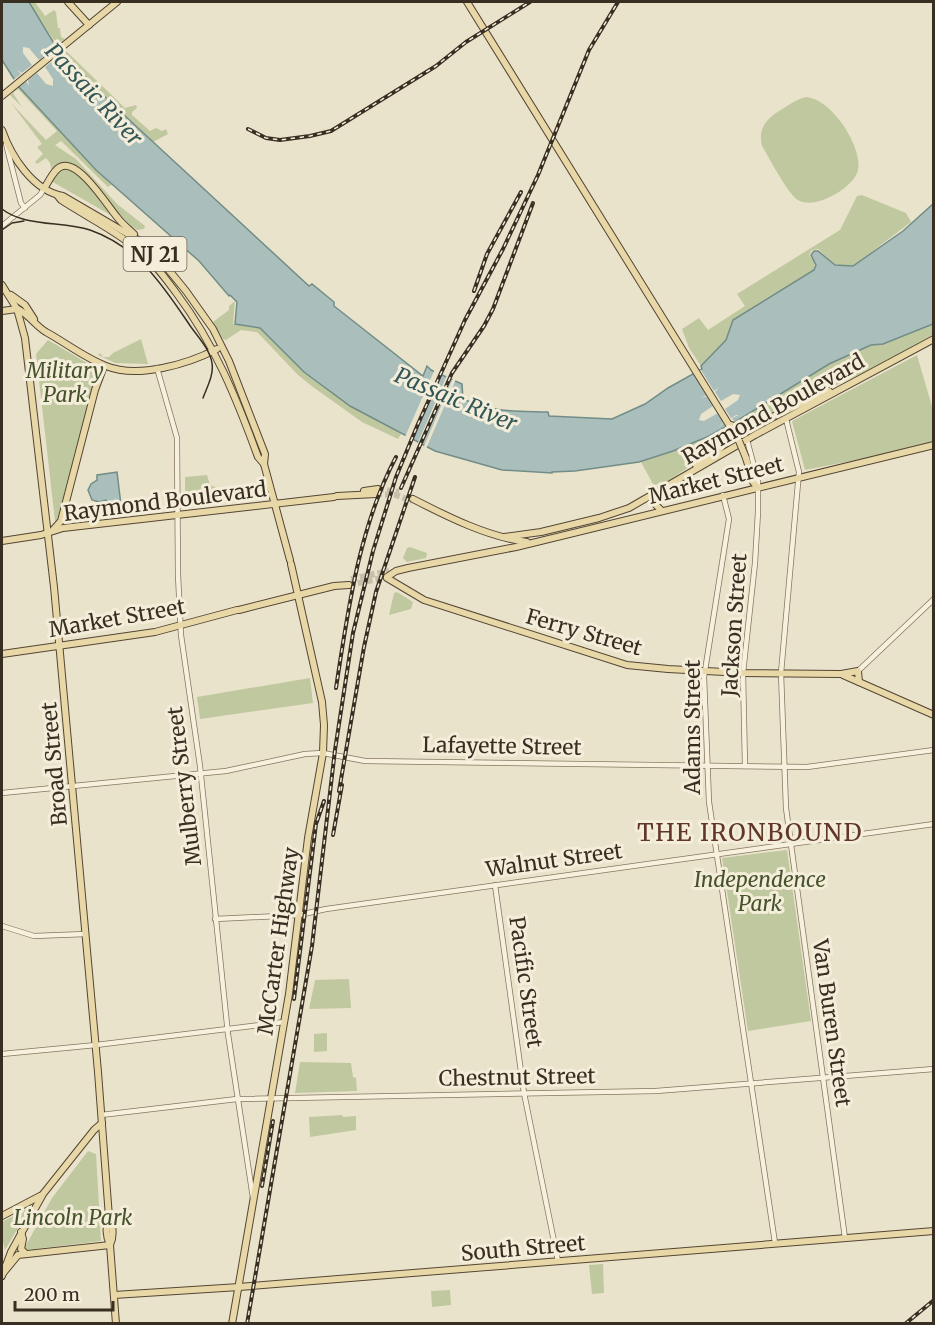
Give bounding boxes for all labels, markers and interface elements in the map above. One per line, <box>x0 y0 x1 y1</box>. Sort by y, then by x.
water label: Passaic River <box>39 37 149 152</box>
road number: NJ 21 <box>124 237 186 271</box>
street label: Raymond Boulevard <box>677 347 869 470</box>
park label: Military Park <box>25 357 104 408</box>
water label: Passaic River <box>391 361 522 438</box>
street label: Market Street <box>646 450 786 510</box>
street label: Raymond Boulevard <box>62 475 268 527</box>
street label: Jackson Street <box>715 552 752 699</box>
street label: Market Street <box>47 593 187 643</box>
street label: Ferry Street <box>523 603 645 661</box>
street label: Adams Street <box>679 660 706 795</box>
street label: Broad Street <box>35 701 73 827</box>
street label: Mulberry Street <box>161 705 207 867</box>
street label: Lafayette Street <box>422 731 582 761</box>
district label: THE IRONBOUND <box>637 817 863 848</box>
street label: Walnut Street <box>483 837 624 883</box>
street label: McCarter Highway <box>251 845 305 1037</box>
park label: Independence Park <box>694 866 826 917</box>
street label: Pacific Street <box>503 915 549 1049</box>
street label: Van Buren Street <box>807 936 857 1109</box>
street label: Chestnut Street <box>438 1062 596 1092</box>
park label: Lincoln Park <box>14 1204 133 1231</box>
street label: South Street <box>460 1229 586 1267</box>
scale bar <box>15 1274 112 1312</box>
text: 200 m <box>24 1283 80 1306</box>

